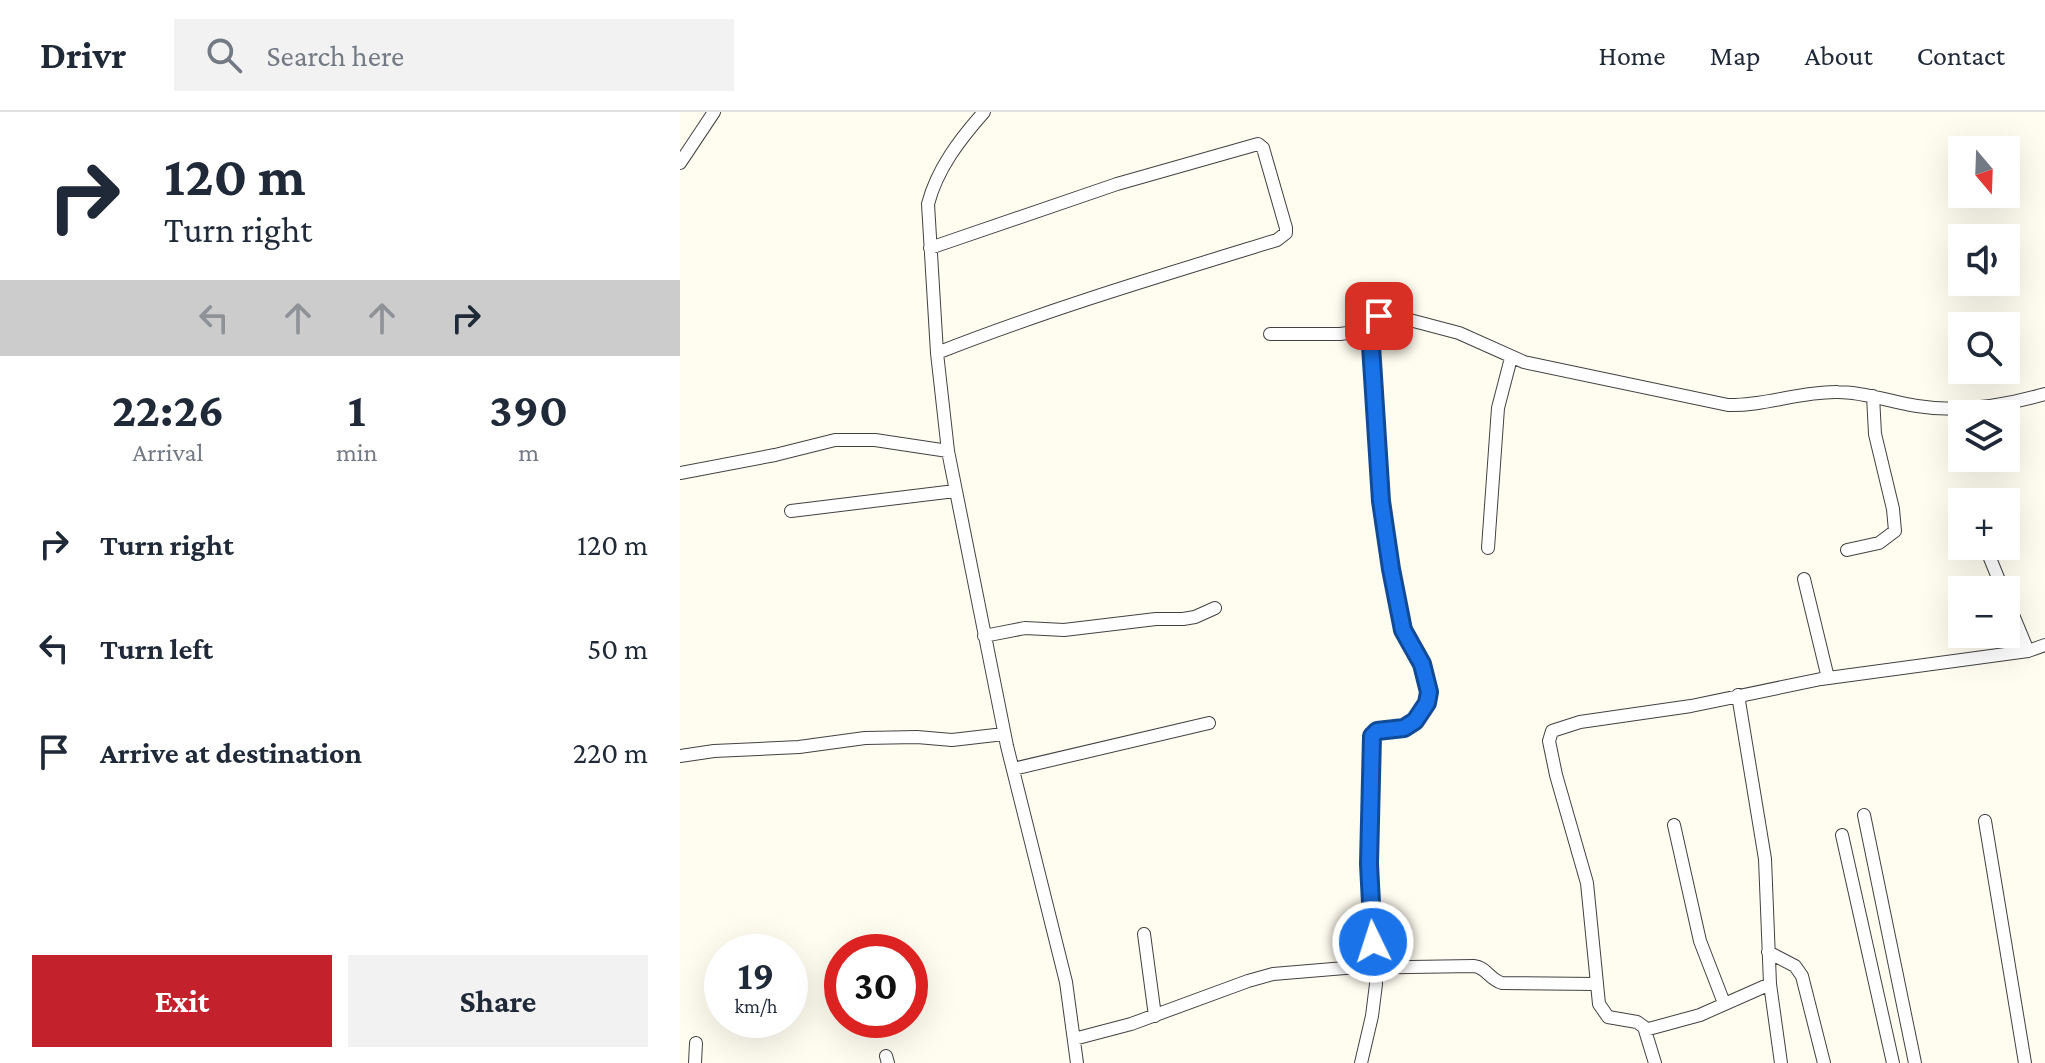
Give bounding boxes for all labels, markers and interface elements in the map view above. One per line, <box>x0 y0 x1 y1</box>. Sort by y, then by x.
search box <box>174 19 734 91</box>
icon: search <box>202 33 246 77</box>
text: Drivr <box>40 34 126 76</box>
text: Search here <box>266 39 404 72</box>
text: Home <box>1599 40 1666 71</box>
text: Map <box>1710 40 1761 71</box>
text: About <box>1805 40 1873 71</box>
text: Contact <box>1917 40 2005 71</box>
north arrow <box>1948 136 2020 208</box>
map controls <box>1948 136 2020 648</box>
icon: right <box>32 144 136 248</box>
text: 120 m <box>164 145 306 207</box>
text: Turn right <box>164 210 312 250</box>
button: sound <box>1948 224 2020 296</box>
pin <box>1345 282 1413 350</box>
icon: arrive <box>1357 294 1401 338</box>
icon: left <box>192 296 236 340</box>
icon: ahead <box>276 296 320 340</box>
icon: ahead <box>360 296 404 340</box>
icon: right <box>444 296 488 340</box>
button: search <box>1948 312 2020 384</box>
text: 22:26 <box>112 383 224 436</box>
text: 1 <box>348 383 366 436</box>
text: 390 <box>489 383 568 436</box>
button: layers <box>1948 400 2020 472</box>
text: Arrival <box>133 438 203 467</box>
text: min <box>336 438 378 467</box>
text: m <box>518 438 539 467</box>
button: + <box>1948 488 2020 560</box>
icon: right <box>32 522 76 566</box>
text: Turn right <box>100 528 234 561</box>
text: 120 m <box>577 528 648 561</box>
button: − <box>1948 576 2020 648</box>
icon: left <box>32 626 76 670</box>
text: Turn left <box>100 632 213 665</box>
text: 50 m <box>587 632 648 665</box>
icon: arrive <box>32 730 76 774</box>
text: Arrive at destination <box>100 736 362 769</box>
text: 220 m <box>573 736 648 769</box>
position arrow <box>1331 900 1415 984</box>
speed limit sign: 30 <box>824 934 928 1038</box>
text: 19 <box>738 953 774 998</box>
button: Exit <box>32 955 332 1047</box>
button: Share <box>348 955 648 1047</box>
text: km/h <box>734 995 778 1017</box>

